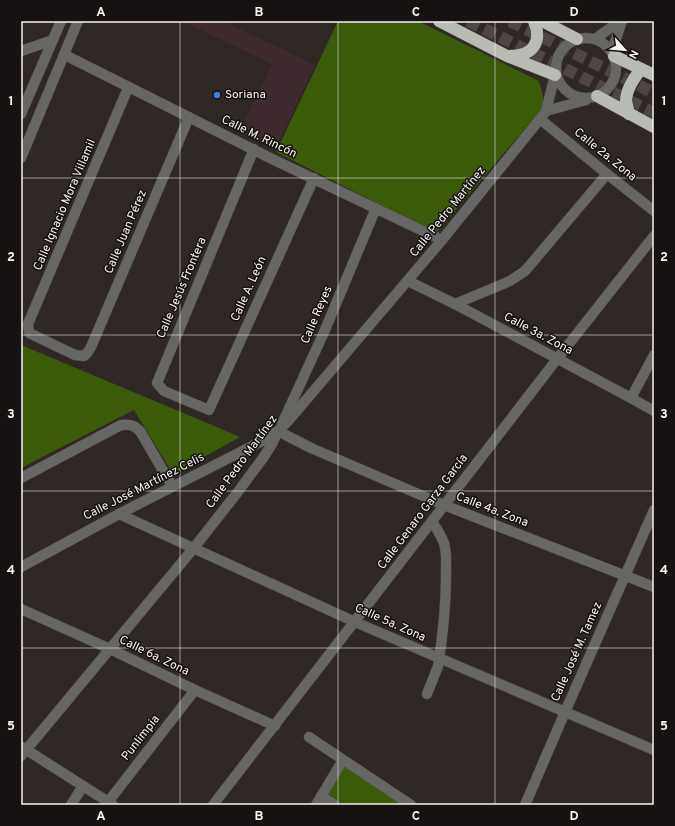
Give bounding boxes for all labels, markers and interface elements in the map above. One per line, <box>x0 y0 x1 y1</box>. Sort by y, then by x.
text: A <box>96 5 106 21</box>
text: B <box>255 5 264 21</box>
text: C <box>412 5 420 21</box>
text: D <box>569 5 579 21</box>
north arrow <box>605 30 645 70</box>
text: N <box>625 47 641 61</box>
place label: Soriana <box>225 87 266 103</box>
marker: Soriana <box>212 90 222 100</box>
text: 1 <box>8 94 14 110</box>
text: 1 <box>661 94 667 110</box>
street label: Calle M. Rincón <box>219 112 299 162</box>
street label: Calle 2a. Zona <box>570 125 640 185</box>
street label: Calle Ignacio Mora Villamil <box>30 137 100 273</box>
street label: Calle Pedro Martínez <box>407 163 489 261</box>
street label: Calle Juan Pérez <box>101 187 151 277</box>
street label: Calle Jesús Frontera <box>153 235 211 341</box>
text: 2 <box>7 250 15 266</box>
text: 2 <box>660 250 668 266</box>
street label: Calle A. León <box>228 254 270 324</box>
street label: Calle Reyes <box>298 283 336 347</box>
street label: Calle 3a. Zona <box>501 309 575 359</box>
text: 3 <box>7 407 15 423</box>
text: 3 <box>660 407 668 423</box>
street label: Calle Pedro Martínez <box>203 412 281 512</box>
street label: Calle José Martínez Celis <box>81 449 207 525</box>
street label: Calle Genaro Garza García <box>374 451 472 573</box>
street label: Calle 4a. Zona <box>453 489 531 531</box>
text: 4 <box>7 563 15 579</box>
text: 4 <box>660 563 668 579</box>
street label: Calle 5a. Zona <box>352 600 428 646</box>
street label: Calle José M. Tamez <box>548 600 606 704</box>
street label: Calle 6a. Zona <box>116 632 192 680</box>
street label: Punlimpia <box>118 712 164 764</box>
text: 5 <box>7 719 15 735</box>
text: 5 <box>660 719 668 735</box>
text: A <box>96 809 106 825</box>
text: B <box>255 809 264 825</box>
text: C <box>412 809 420 825</box>
text: D <box>569 809 579 825</box>

